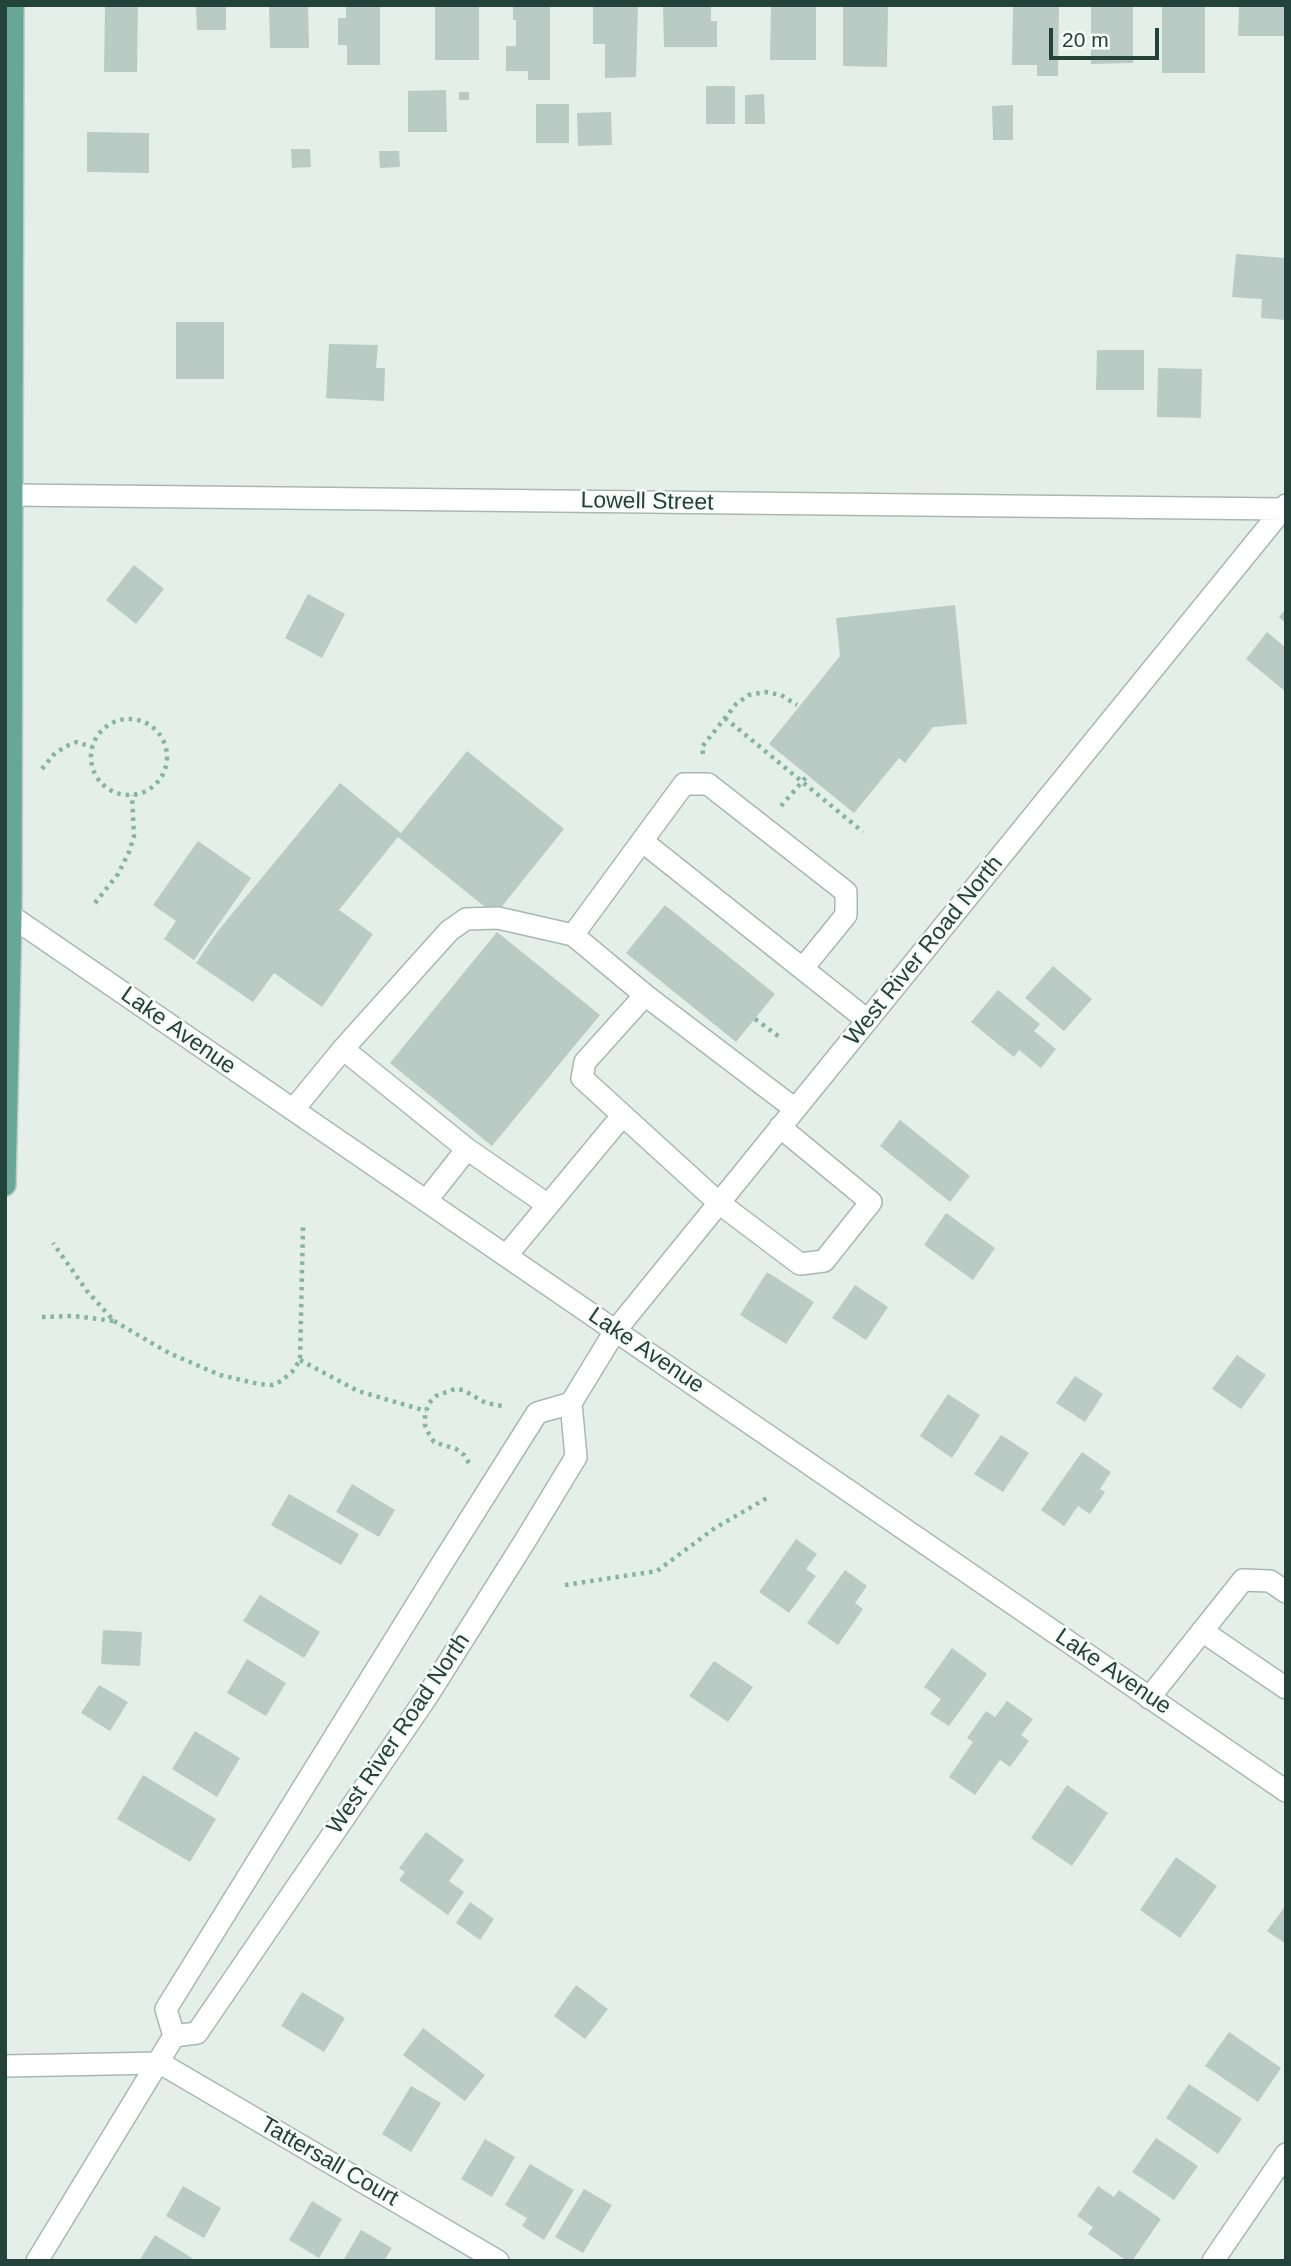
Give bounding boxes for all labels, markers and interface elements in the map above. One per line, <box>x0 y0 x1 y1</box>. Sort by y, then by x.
scale bar <box>1053 14 1163 58</box>
text: 20 m <box>1062 28 1109 51</box>
street label: Lowell Street <box>580 487 714 517</box>
street label: West River Road North <box>839 851 1009 1051</box>
street label: Lake Avenue <box>115 981 241 1081</box>
street label: Lake Avenue <box>583 1302 709 1400</box>
street label: Lake Avenue <box>1050 1623 1176 1721</box>
street label: West River Road North <box>322 1628 476 1840</box>
street label: Tattersall Court <box>255 2111 403 2213</box>

